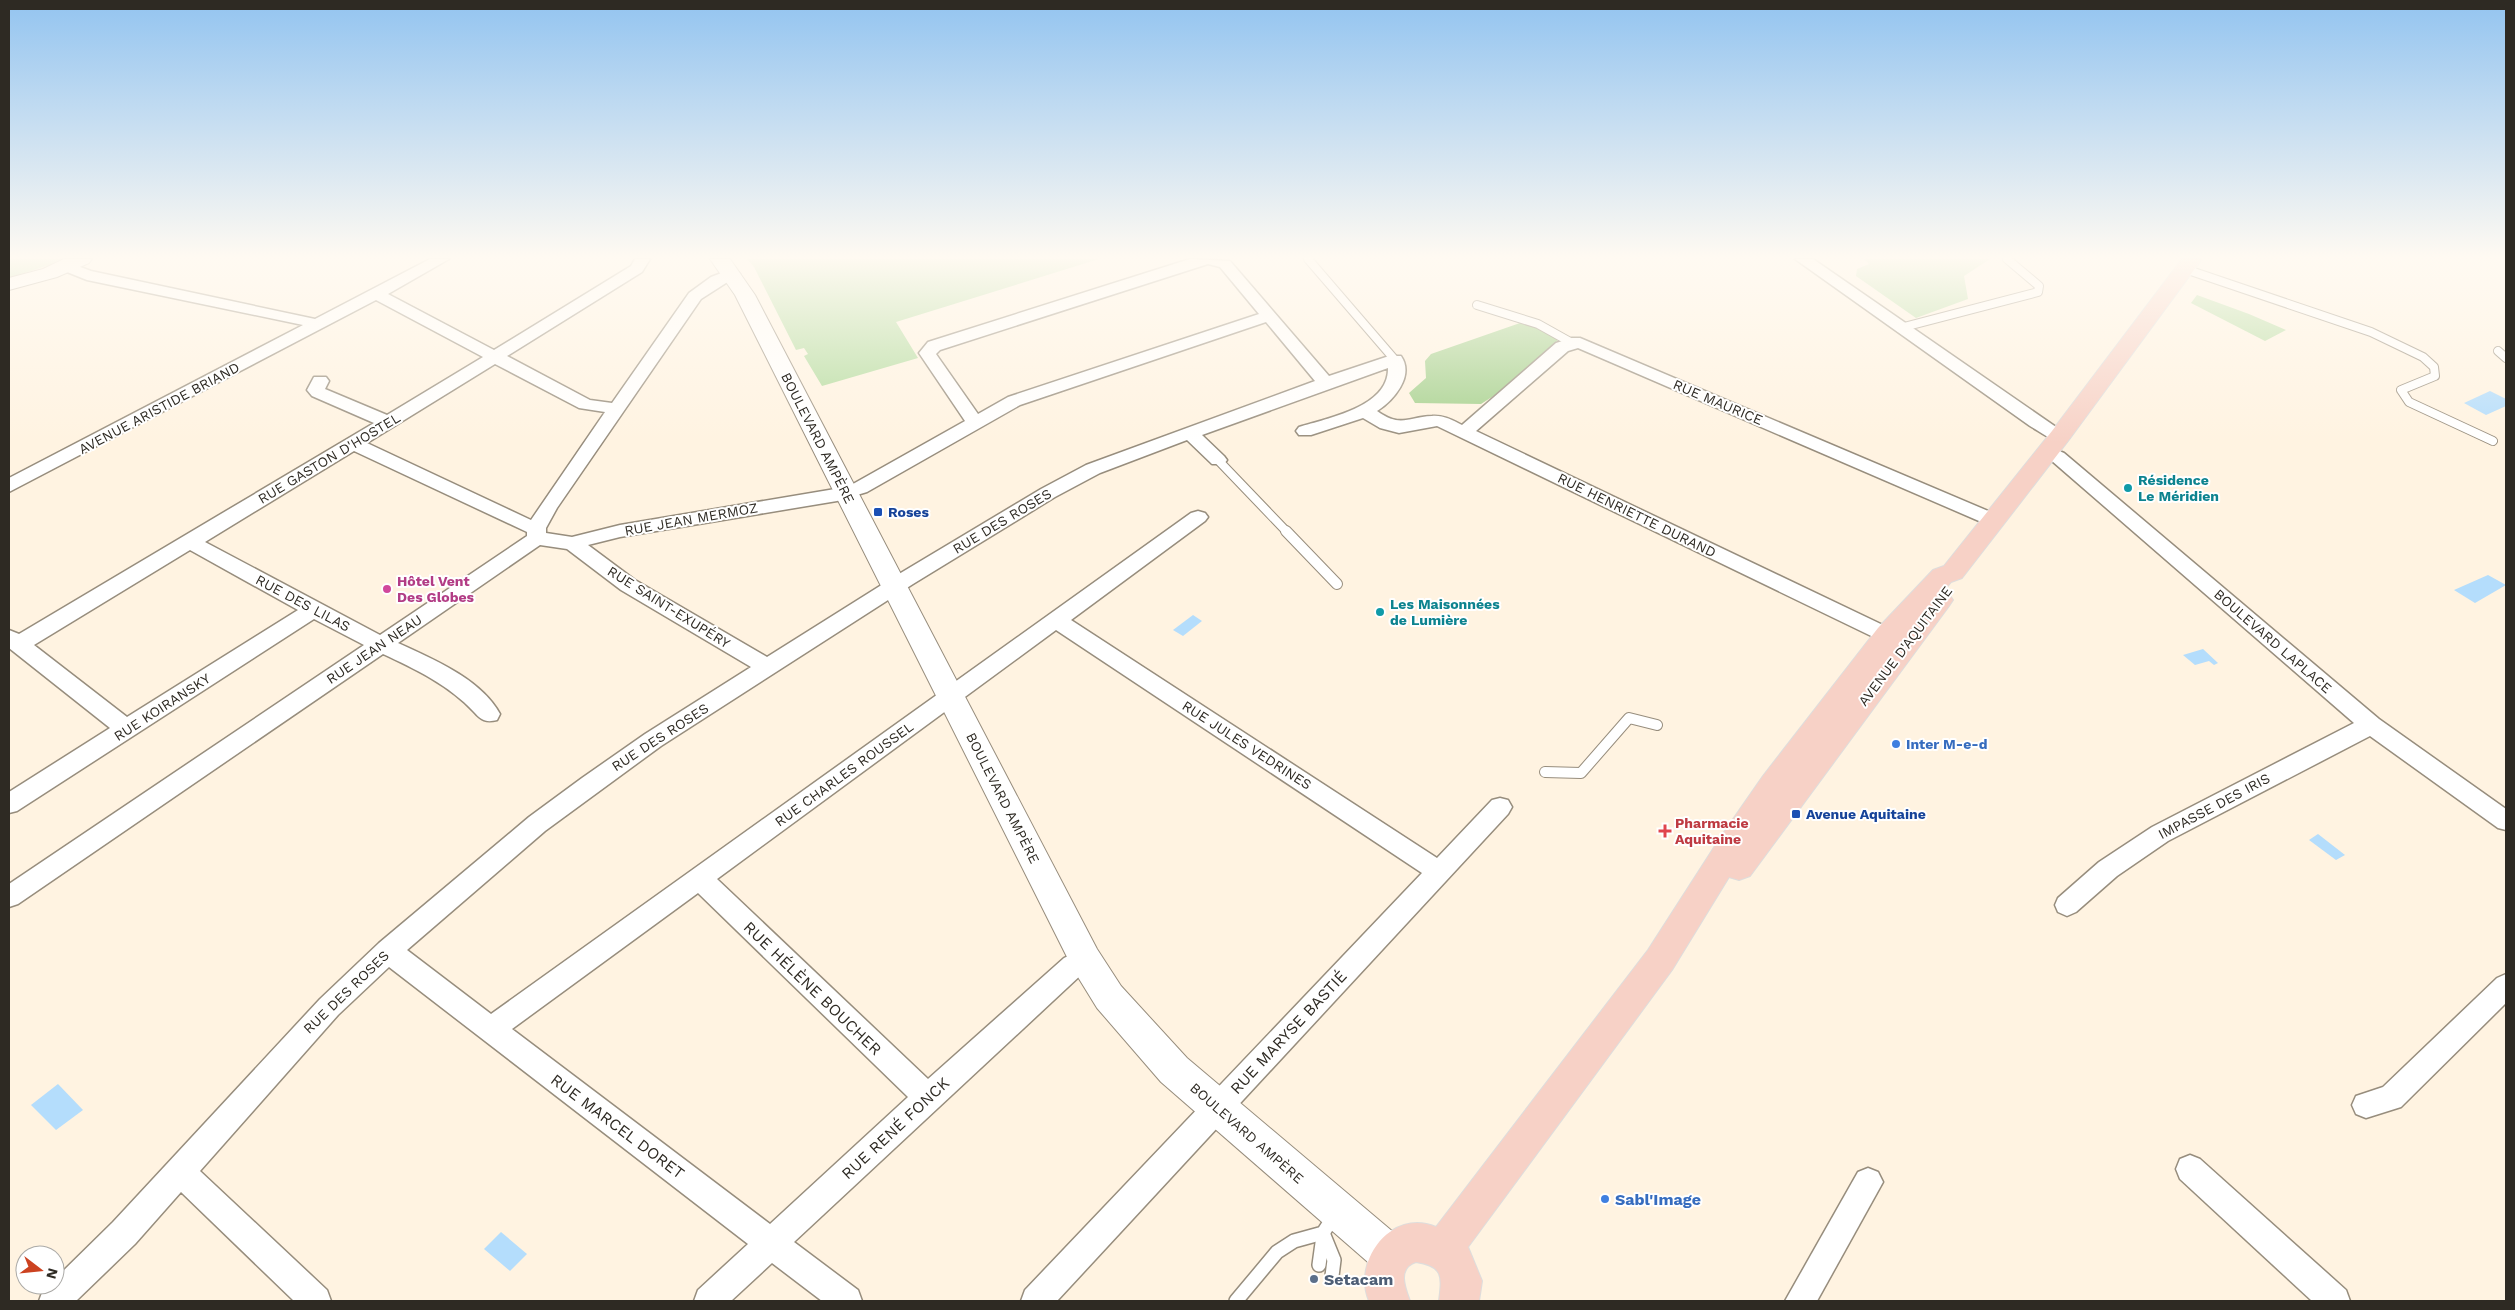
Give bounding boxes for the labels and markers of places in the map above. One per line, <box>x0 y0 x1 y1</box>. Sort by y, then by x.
place label: Résidence Le Méridien <box>2138 472 2219 504</box>
marker: Résidence Le Méridien <box>2122 482 2134 494</box>
place label: Roses <box>888 504 929 520</box>
marker: Roses <box>872 506 884 518</box>
place label: Hôtel Vent Des Globes <box>397 573 475 605</box>
marker: Hôtel Vent Des Globes <box>381 583 393 595</box>
place label: Les Maisonnées de Lumière <box>1390 596 1500 628</box>
marker: Les Maisonnées de Lumière <box>1374 606 1386 618</box>
place label: Inter M-e-d <box>1906 736 1988 752</box>
marker: Inter M-e-d <box>1890 738 1902 750</box>
place label: Avenue Aquitaine <box>1806 806 1926 822</box>
marker: Avenue Aquitaine <box>1790 808 1802 820</box>
place label: Pharmacie Aquitaine <box>1675 815 1749 847</box>
marker: Pharmacie Aquitaine <box>1659 825 1671 837</box>
place label: Sabl'Image <box>1615 1190 1701 1209</box>
marker: Sabl'Image <box>1599 1193 1611 1205</box>
place label: Setacam <box>1324 1270 1393 1289</box>
marker: Setacam <box>1308 1273 1320 1285</box>

